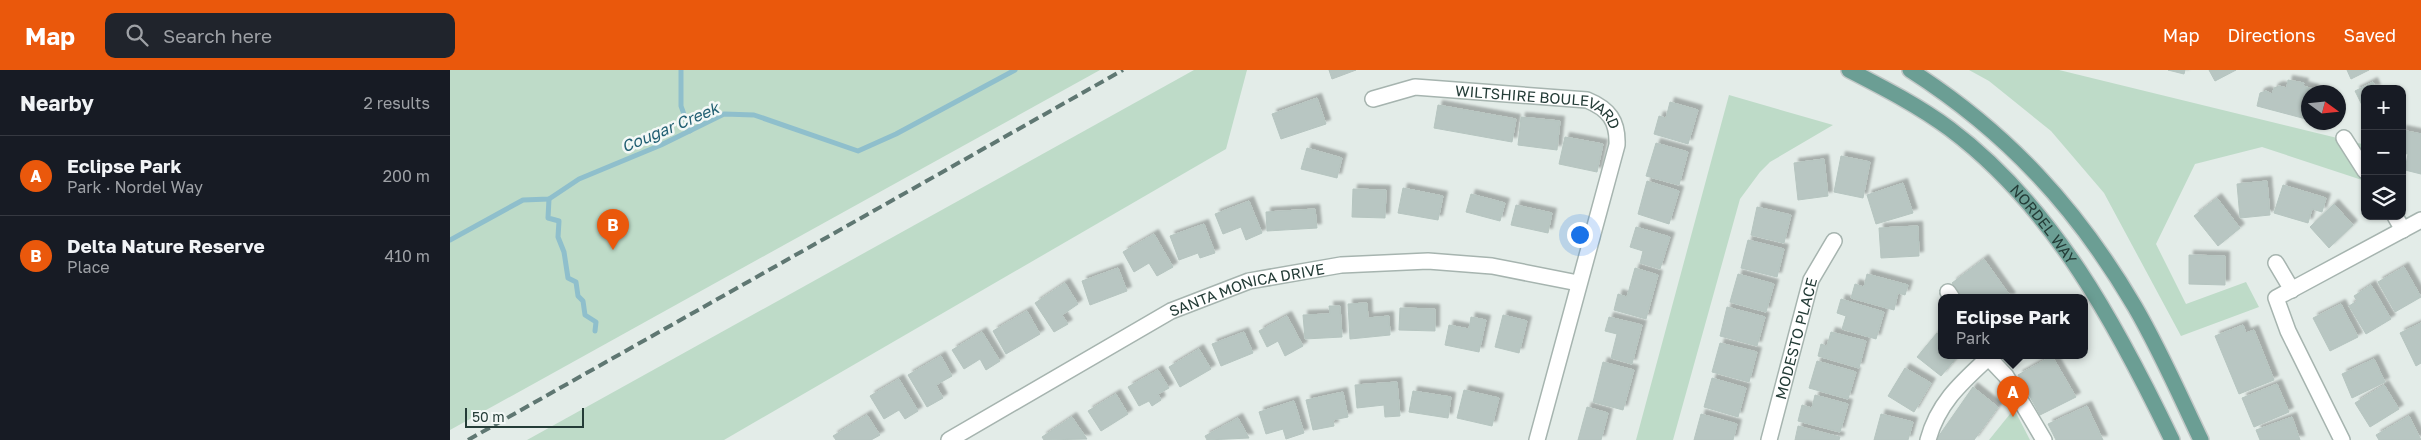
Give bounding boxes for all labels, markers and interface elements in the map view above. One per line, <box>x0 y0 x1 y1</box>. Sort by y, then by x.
search box <box>105 13 455 58</box>
text: Map <box>25 21 75 50</box>
icon: search <box>123 21 151 49</box>
text: Search here <box>163 24 272 47</box>
text: Map <box>2163 24 2199 46</box>
text: Directions <box>2227 24 2315 46</box>
text: Saved <box>2343 24 2396 46</box>
street label: WILTSHIRE BOULEVARD <box>1455 81 1624 131</box>
north arrow <box>2301 85 2346 130</box>
map controls <box>2361 85 2406 220</box>
button: + <box>2361 85 2406 130</box>
text: Nearby <box>20 90 94 116</box>
text: 2 results <box>364 93 430 113</box>
water label: Cougar Creek <box>618 97 724 156</box>
button: − <box>2361 130 2406 175</box>
text: Eclipse Park <box>67 154 181 177</box>
text: A <box>30 166 42 186</box>
text: 200 m <box>383 166 430 186</box>
button: layers <box>2361 175 2406 220</box>
text: Park · Nordel Way <box>67 177 203 197</box>
street label: NORDEL WAY <box>2007 180 2081 267</box>
pin: B <box>597 209 629 250</box>
your location <box>1567 222 1593 248</box>
text: Delta Nature Reserve <box>67 234 265 257</box>
text: B <box>30 246 42 266</box>
text: 410 m <box>384 246 430 266</box>
text: Place <box>67 257 110 277</box>
street label: SANTA MONICA DRIVE <box>1166 259 1326 320</box>
street label: MODESTO PLACE <box>1771 276 1820 401</box>
popup <box>1938 294 2088 359</box>
text: Eclipse Park <box>1956 305 2070 328</box>
text: Park <box>1956 328 1990 348</box>
pin: A <box>1997 376 2029 417</box>
scale bar <box>465 405 584 428</box>
text: 50 m <box>472 408 505 425</box>

